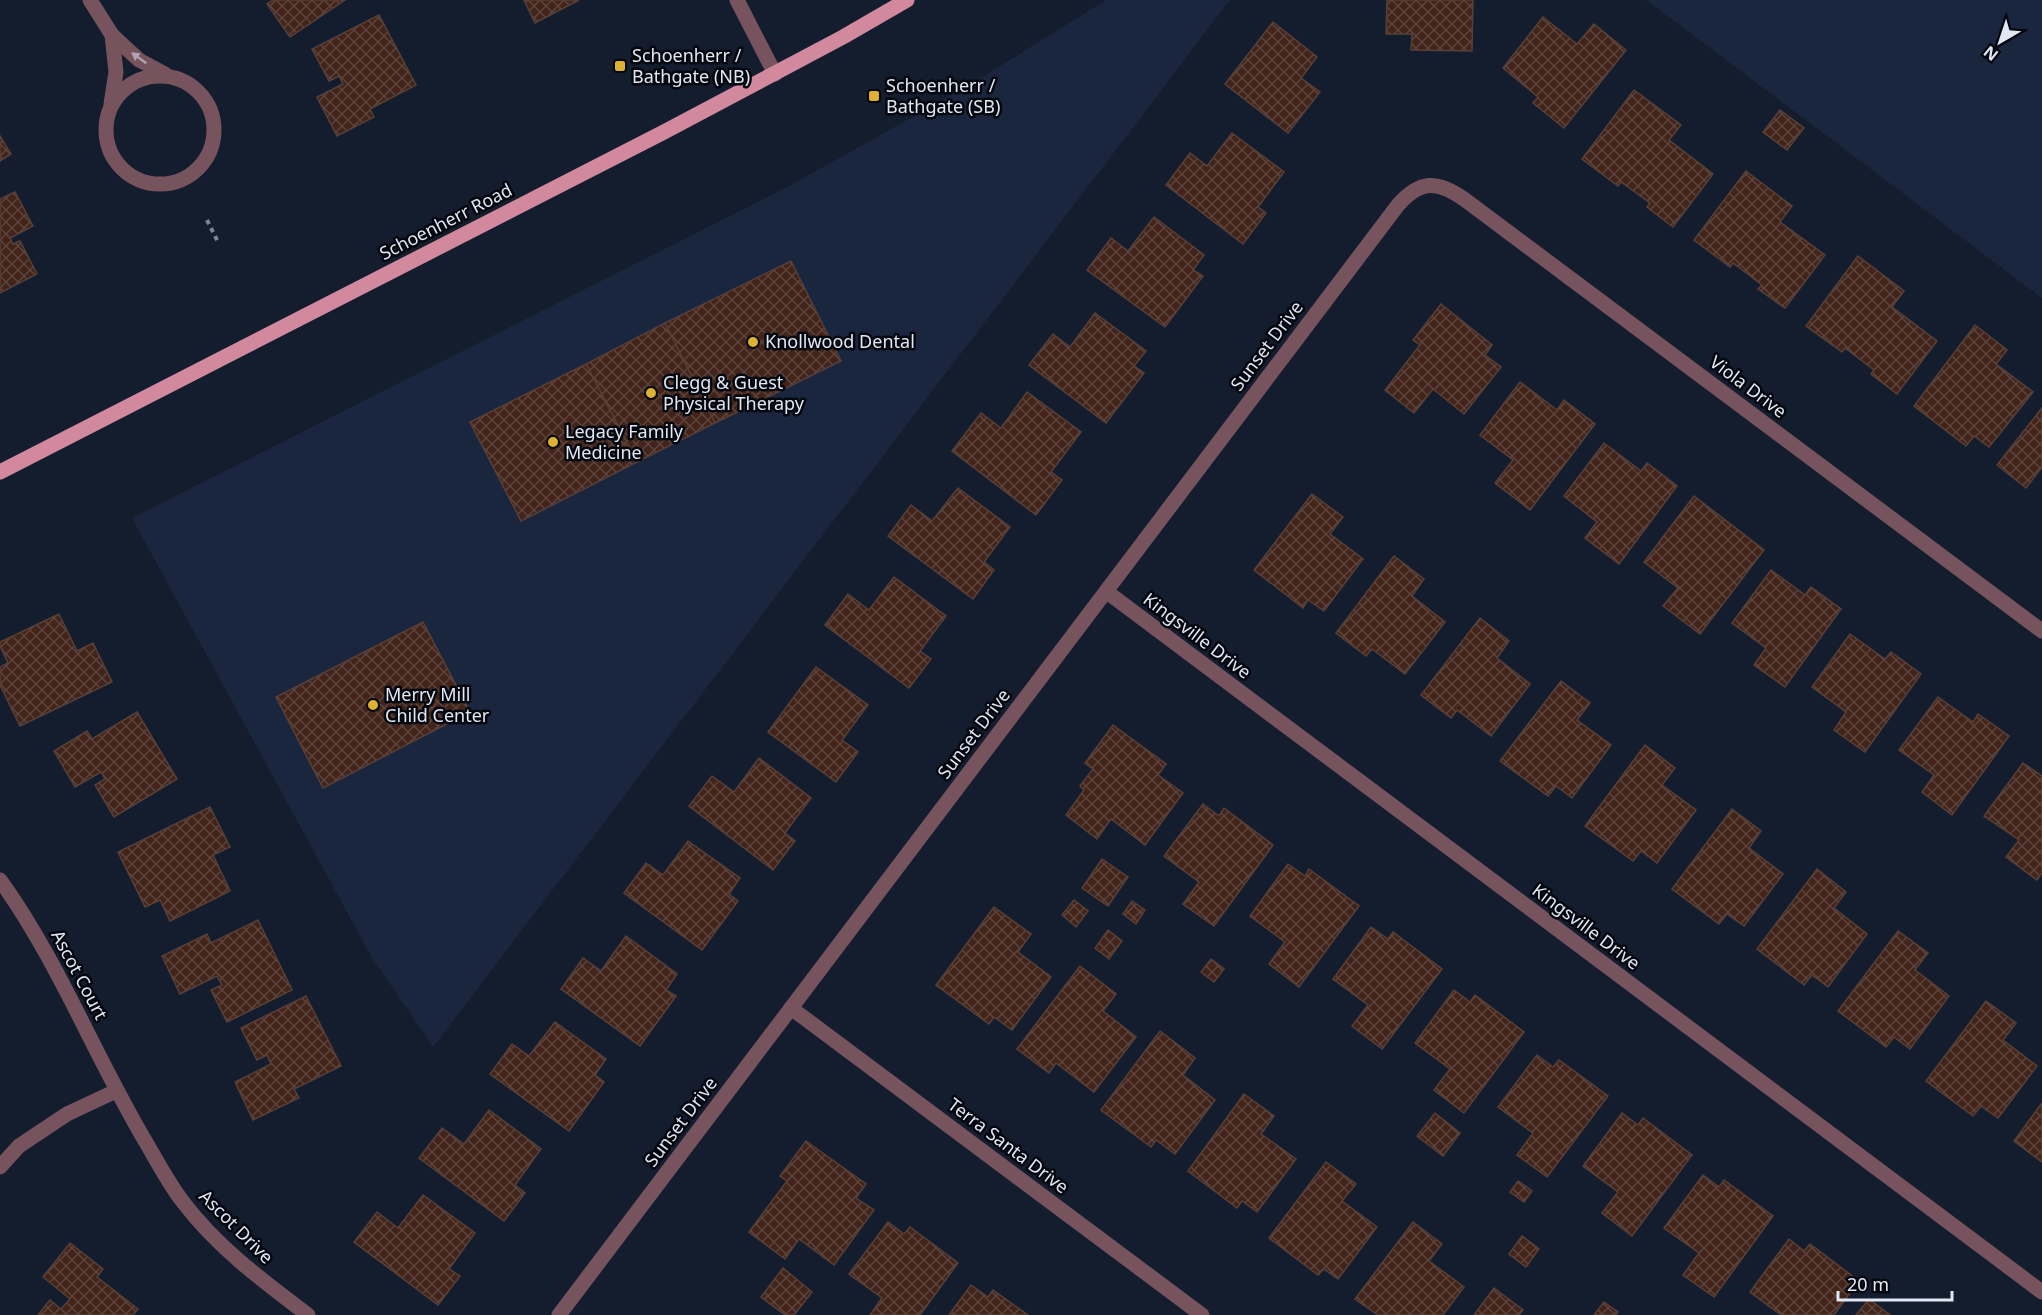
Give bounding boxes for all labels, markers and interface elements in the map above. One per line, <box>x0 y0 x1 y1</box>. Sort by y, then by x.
north arrow <box>1970 12 2030 72</box>
text: N <box>1979 41 2003 66</box>
place label: Schoenherr / Bathgate (NB) <box>632 43 750 88</box>
one-way arrow <box>131 52 147 64</box>
marker: Schoenherr / Bathgate (NB) <box>613 59 627 73</box>
place label: Schoenherr / Bathgate (SB) <box>886 73 1000 118</box>
marker: Schoenherr / Bathgate (SB) <box>867 89 881 103</box>
street label: Schoenherr Road <box>375 177 516 265</box>
street label: Sunset Drive <box>1225 296 1308 395</box>
place label: Knollwood Dental <box>765 329 915 353</box>
marker: Knollwood Dental <box>746 335 760 349</box>
street label: Viola Drive <box>1705 349 1792 423</box>
place label: Clegg & Guest Physical Therapy <box>663 370 805 415</box>
marker: Clegg & Guest Physical Therapy <box>644 386 658 400</box>
place label: Legacy Family Medicine <box>565 419 684 464</box>
marker: Legacy Family Medicine <box>546 435 560 449</box>
street label: Kingsville Drive <box>1139 587 1256 684</box>
place label: Merry Mill Child Center <box>385 682 490 727</box>
street label: Sunset Drive <box>932 684 1015 783</box>
marker: Merry Mill Child Center <box>366 698 380 712</box>
street label: Kingsville Drive <box>1528 878 1645 975</box>
street label: Ascot Court <box>46 926 114 1024</box>
street label: Sunset Drive <box>639 1072 722 1171</box>
street label: Terra Santa Drive <box>943 1092 1074 1198</box>
street label: Ascot Drive <box>195 1184 279 1268</box>
scale bar <box>1838 1264 1952 1302</box>
text: 20 m <box>1847 1272 1889 1296</box>

